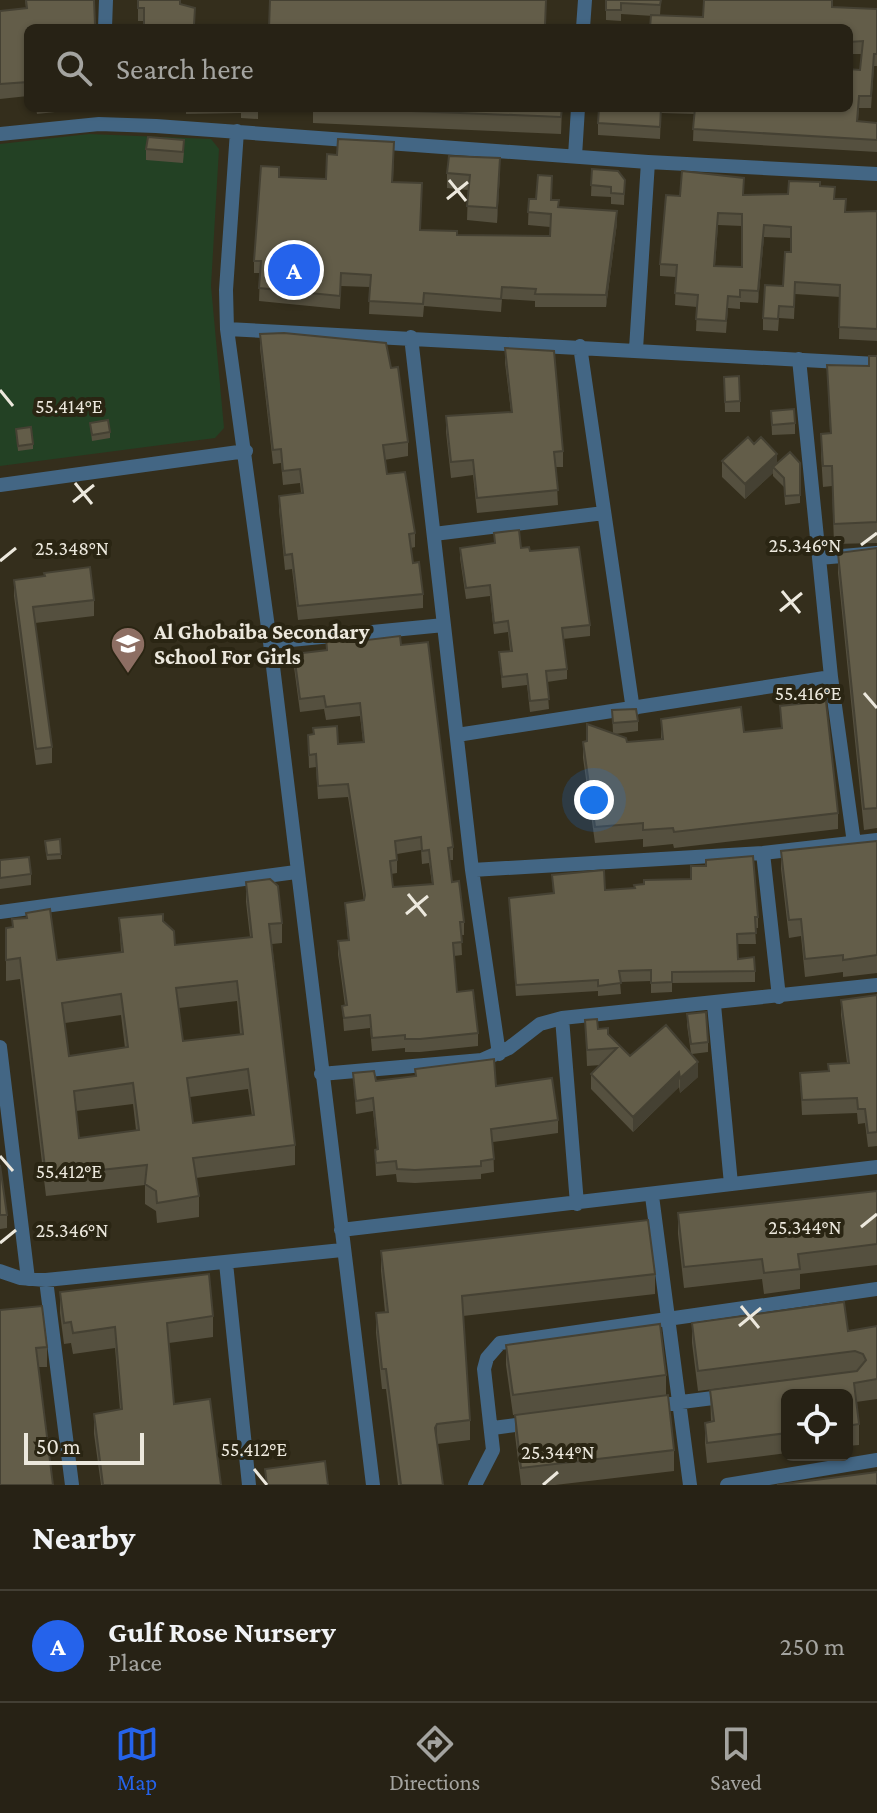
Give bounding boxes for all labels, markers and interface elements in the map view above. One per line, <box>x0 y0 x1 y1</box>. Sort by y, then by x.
search box <box>24 24 853 112</box>
icon: search <box>52 46 96 90</box>
text: Search here <box>116 52 254 85</box>
pin: A <box>268 240 320 300</box>
text: 55.414°E <box>35 395 103 417</box>
text: 25.346°N <box>769 534 841 556</box>
text: 25.348°N <box>35 537 109 559</box>
place label: Al Ghobaiba Secondary School For Girls <box>153 619 370 669</box>
school or university icon: Al Ghobaiba Secondary School For Girls <box>109 625 147 675</box>
text: 55.416°E <box>775 682 841 704</box>
your location <box>574 780 614 820</box>
text: 55.412°E <box>36 1160 102 1182</box>
text: 25.344°N <box>768 1216 842 1238</box>
text: 25.346°N <box>36 1219 108 1241</box>
map controls <box>781 1389 853 1461</box>
button: locate <box>781 1389 853 1461</box>
scale bar <box>24 1429 144 1465</box>
text: 50 m <box>36 1434 81 1459</box>
text: 55.412°E <box>221 1438 287 1460</box>
text: 25.344°N <box>521 1441 595 1463</box>
text: Nearby <box>32 1519 135 1556</box>
text: Gulf Rose Nursery <box>108 1615 336 1648</box>
text: A <box>50 1632 66 1661</box>
text: 250 m <box>780 1632 845 1661</box>
text: Place <box>108 1648 162 1677</box>
tab: Map <box>115 1722 159 1795</box>
tab: Directions <box>389 1722 480 1795</box>
tab: Saved <box>710 1722 762 1795</box>

